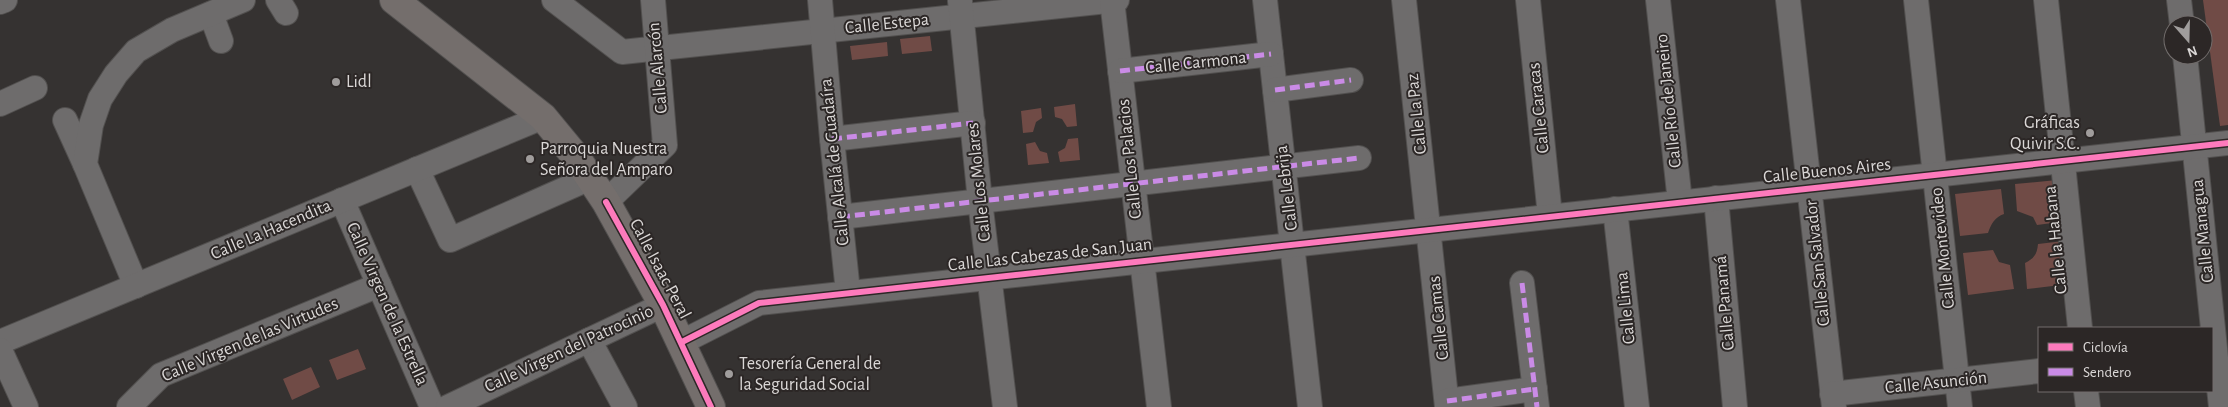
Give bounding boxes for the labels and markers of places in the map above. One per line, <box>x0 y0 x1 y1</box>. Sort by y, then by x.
place label: Lidl <box>346 73 372 91</box>
marker: Lidl <box>330 76 342 88</box>
place label: Gráficas Quivir S.C. <box>2010 114 2080 153</box>
marker: Gráficas Quivir S.C. <box>2084 127 2096 139</box>
place label: Parroquia Nuestra Señora del Amparo <box>540 140 673 179</box>
marker: Parroquia Nuestra Señora del Amparo <box>524 153 536 165</box>
place label: Tesorería General de la Seguridad Social <box>739 355 881 394</box>
marker: Tesorería General de la Seguridad Social <box>723 368 735 380</box>

